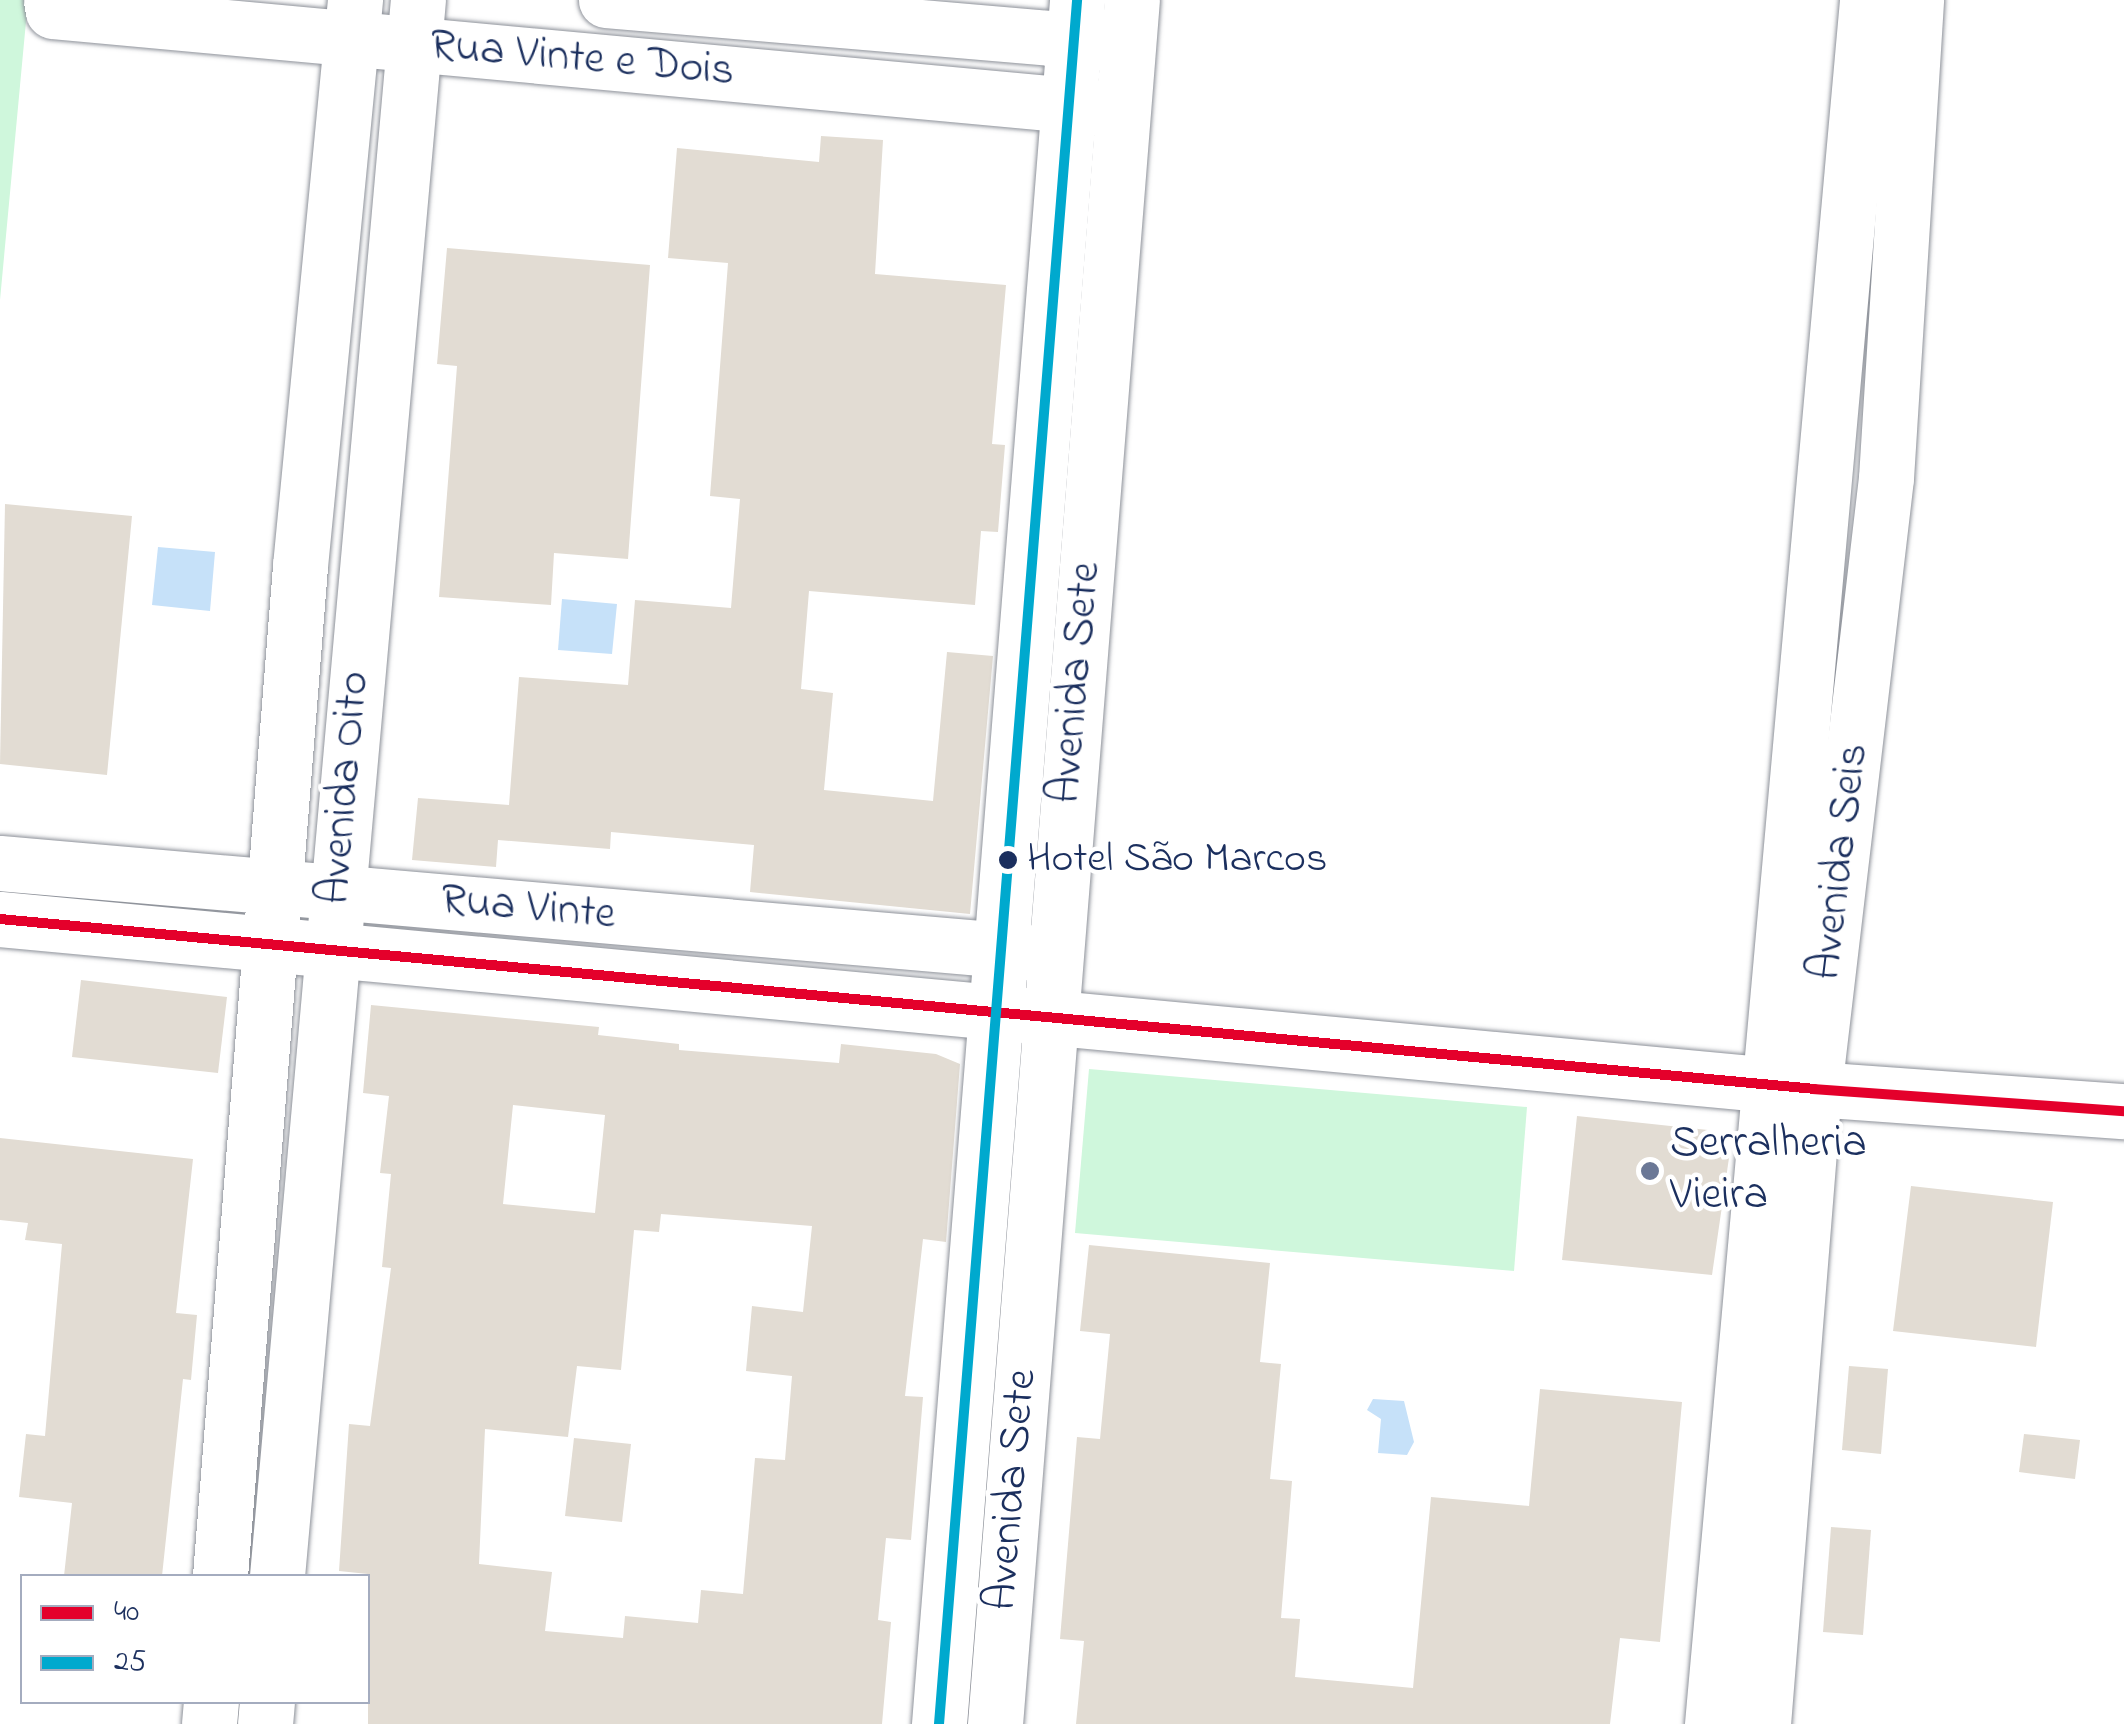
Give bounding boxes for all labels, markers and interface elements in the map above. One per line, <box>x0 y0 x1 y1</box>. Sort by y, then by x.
street label: Rua Vinte e Dois <box>428 20 736 100</box>
street label: Avenida Sete <box>1040 560 1114 806</box>
street label: Avenida Oito <box>309 669 383 907</box>
street label: Avenida Seis <box>1800 741 1882 983</box>
place label: Hotel São Marcos <box>1027 835 1327 885</box>
marker: Hotel São Marcos <box>998 850 1018 870</box>
street label: Rua Vinte <box>438 874 618 944</box>
place label: Serralheria Vieira <box>1670 1118 1867 1224</box>
marker: Serralheria Vieira <box>1639 1160 1661 1182</box>
street label: Avenida Sete <box>976 1367 1050 1613</box>
legend <box>20 1574 370 1704</box>
text: 40 <box>114 1591 139 1635</box>
text: 25 <box>114 1641 146 1685</box>

